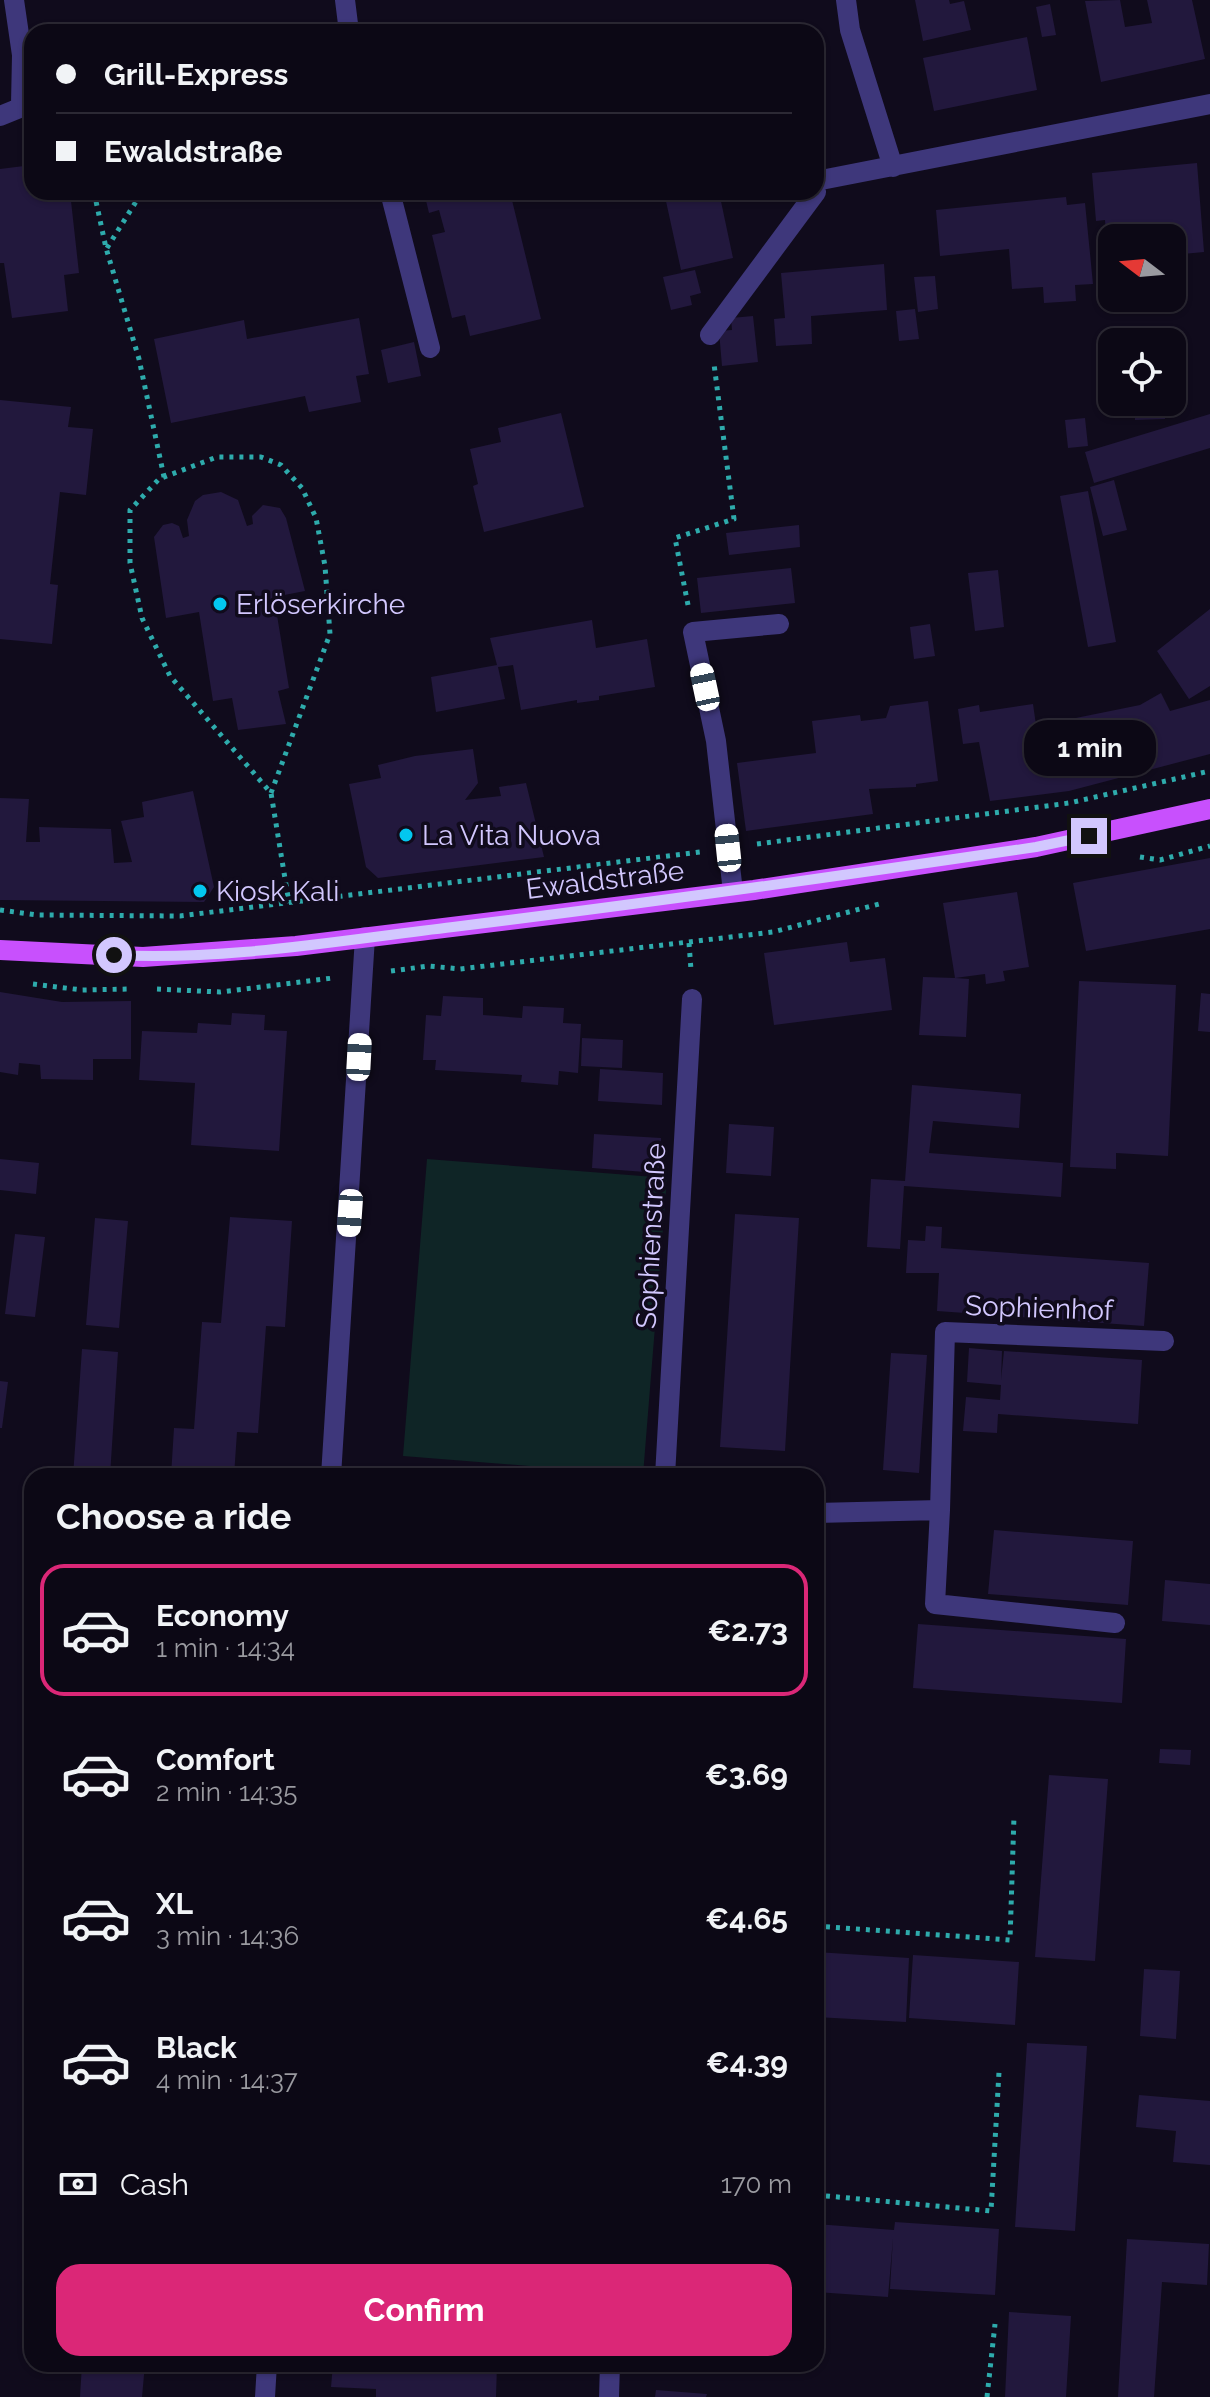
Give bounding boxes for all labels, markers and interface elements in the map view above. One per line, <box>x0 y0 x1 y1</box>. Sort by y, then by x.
text: Grill-Express <box>104 57 288 92</box>
text: Ewaldstraße <box>104 134 282 169</box>
north arrow <box>1098 224 1186 312</box>
map controls <box>1098 224 1186 416</box>
button: locate <box>1098 328 1186 416</box>
place label: Erlöserkirche <box>236 588 405 621</box>
marker: Erlöserkirche <box>211 595 229 613</box>
car <box>688 661 722 713</box>
callout: 1 min <box>1023 720 1155 776</box>
text: 1 min <box>1057 733 1123 763</box>
route end <box>1071 818 1107 854</box>
place label: La Vita Nuova <box>422 819 601 852</box>
car <box>714 823 742 873</box>
marker: La Vita Nuova <box>397 826 415 844</box>
street label: Ewaldstraße <box>524 854 686 906</box>
place label: Kiosk Kali <box>216 875 339 908</box>
marker: Kiosk Kali <box>191 882 209 900</box>
route start <box>96 937 132 973</box>
car <box>346 1032 372 1082</box>
street label: Sophienstraße <box>630 1142 672 1330</box>
car <box>336 1188 364 1238</box>
street label: Sophienhof <box>964 1289 1115 1327</box>
text: Choose a ride <box>56 1495 291 1537</box>
icon: car <box>60 1594 132 1666</box>
text: Economy <box>156 1598 289 1633</box>
text: €2.73 <box>707 1613 788 1648</box>
text: 1 min · 14:34 <box>156 1633 295 1663</box>
icon: car <box>60 1738 132 1810</box>
text: Comfort <box>156 1742 275 1777</box>
text: €3.69 <box>705 1757 788 1792</box>
text: 2 min · 14:35 <box>156 1777 297 1807</box>
icon: car <box>60 1882 132 1954</box>
text: XL <box>156 1886 193 1921</box>
text: €4.65 <box>705 1901 788 1936</box>
text: 3 min · 14:36 <box>156 1921 299 1951</box>
icon: car <box>60 2026 132 2098</box>
text: Black <box>156 2030 237 2065</box>
text: €4.39 <box>706 2045 788 2080</box>
text: 4 min · 14:37 <box>156 2065 298 2095</box>
icon: cash <box>56 2162 100 2206</box>
text: Cash <box>120 2167 189 2202</box>
text: 170 m <box>721 2169 792 2199</box>
button: Confirm <box>56 2264 792 2356</box>

